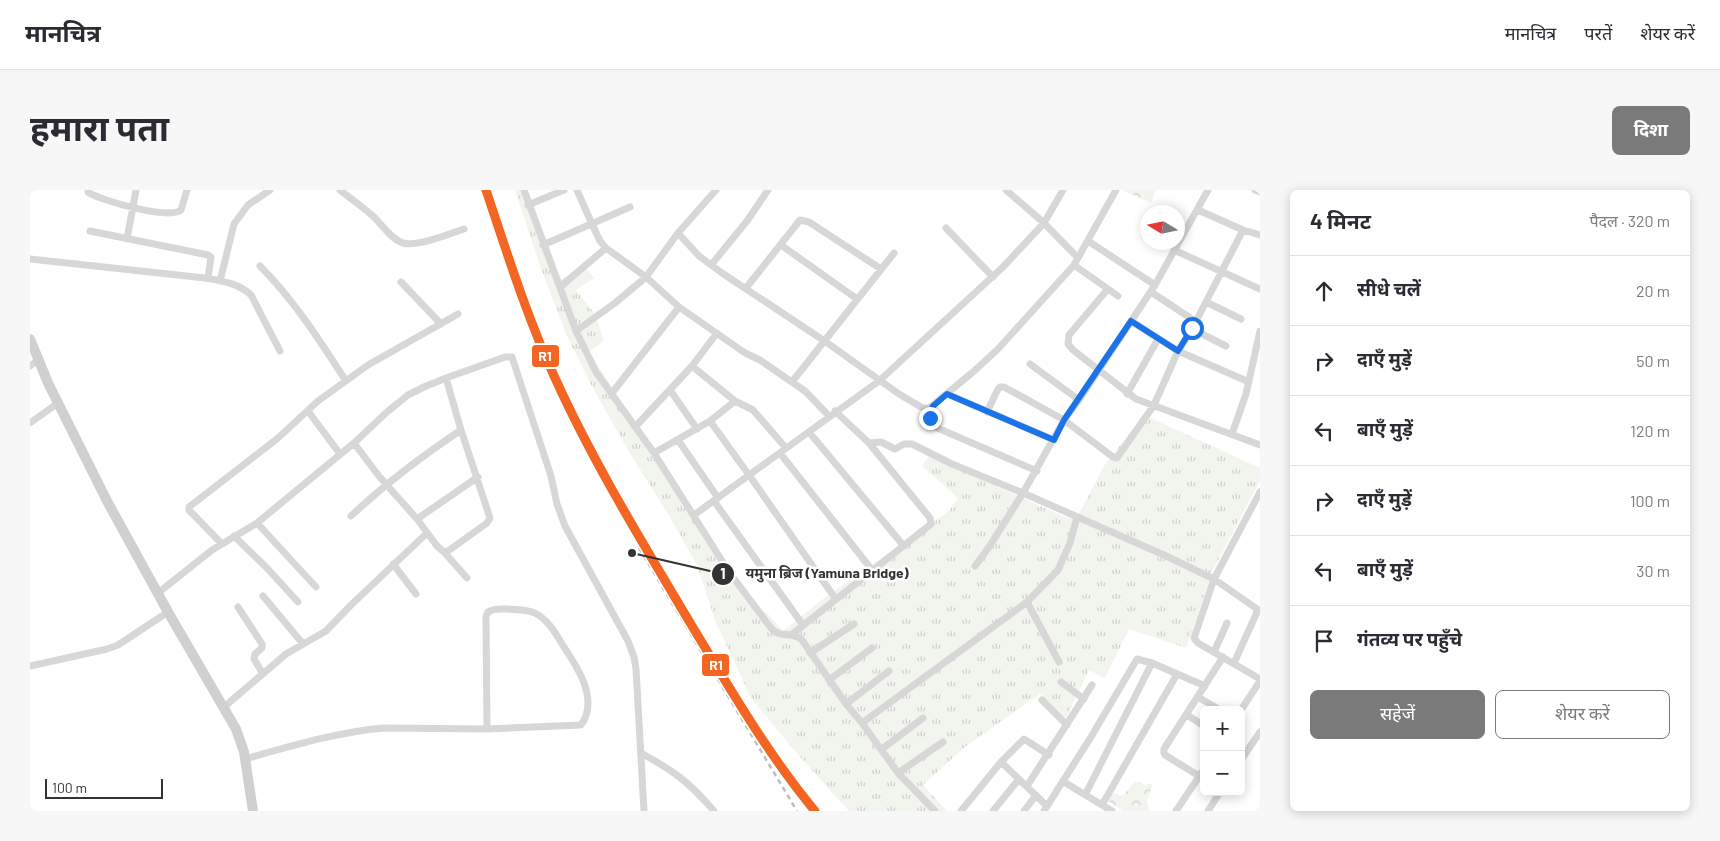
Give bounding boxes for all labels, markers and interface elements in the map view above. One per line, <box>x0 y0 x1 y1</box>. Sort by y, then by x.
text: मानचित्र <box>25 18 101 47</box>
text: मानचित्र <box>1505 22 1556 44</box>
text: परतें <box>1584 22 1612 44</box>
text: शेयर करें <box>1640 22 1695 44</box>
text: हमारा पता <box>30 106 169 148</box>
button: दिशा <box>1612 106 1690 155</box>
north arrow <box>1140 205 1185 250</box>
text: 4 मिनट <box>1310 208 1371 233</box>
text: पैदल · 320 m <box>1590 211 1670 230</box>
icon: ahead <box>1310 277 1338 305</box>
text: सीधे चलें <box>1357 277 1421 300</box>
text: 20 m <box>1636 281 1670 300</box>
route start <box>1181 317 1204 340</box>
line badge: R1 <box>531 344 560 368</box>
text: R1 <box>538 347 552 364</box>
icon: right <box>1310 347 1338 375</box>
text: दाएँ मुड़ें <box>1357 347 1412 370</box>
text: 50 m <box>1636 351 1670 370</box>
route end <box>919 407 942 430</box>
icon: left <box>1310 417 1338 445</box>
text: बाएँ मुड़ें <box>1357 417 1413 440</box>
text: 120 m <box>1630 421 1670 440</box>
icon: right <box>1310 487 1338 515</box>
text: दाएँ मुड़ें <box>1357 487 1412 510</box>
text: 100 m <box>1630 491 1670 510</box>
icon: left <box>1310 557 1338 585</box>
text: बाएँ मुड़ें <box>1357 557 1413 580</box>
callout: यमुना ब्रिज (Yamuna Bridge) <box>710 559 918 588</box>
text: 30 m <box>1636 561 1670 580</box>
text: 1 <box>720 564 726 582</box>
text: यमुना ब्रिज (Yamuna Bridge) <box>745 564 909 583</box>
icon: arrive <box>1310 627 1338 655</box>
text: गंतव्य पर पहुँचे <box>1357 627 1462 650</box>
line badge: R1 <box>701 653 730 677</box>
text: R1 <box>709 656 723 673</box>
button: सहेजें <box>1310 690 1485 739</box>
button: शेयर करें <box>1495 690 1670 739</box>
map controls <box>1200 706 1245 796</box>
button: + <box>1200 706 1245 751</box>
button: − <box>1200 751 1245 796</box>
scale bar <box>45 776 162 799</box>
text: 100 m <box>52 779 87 796</box>

